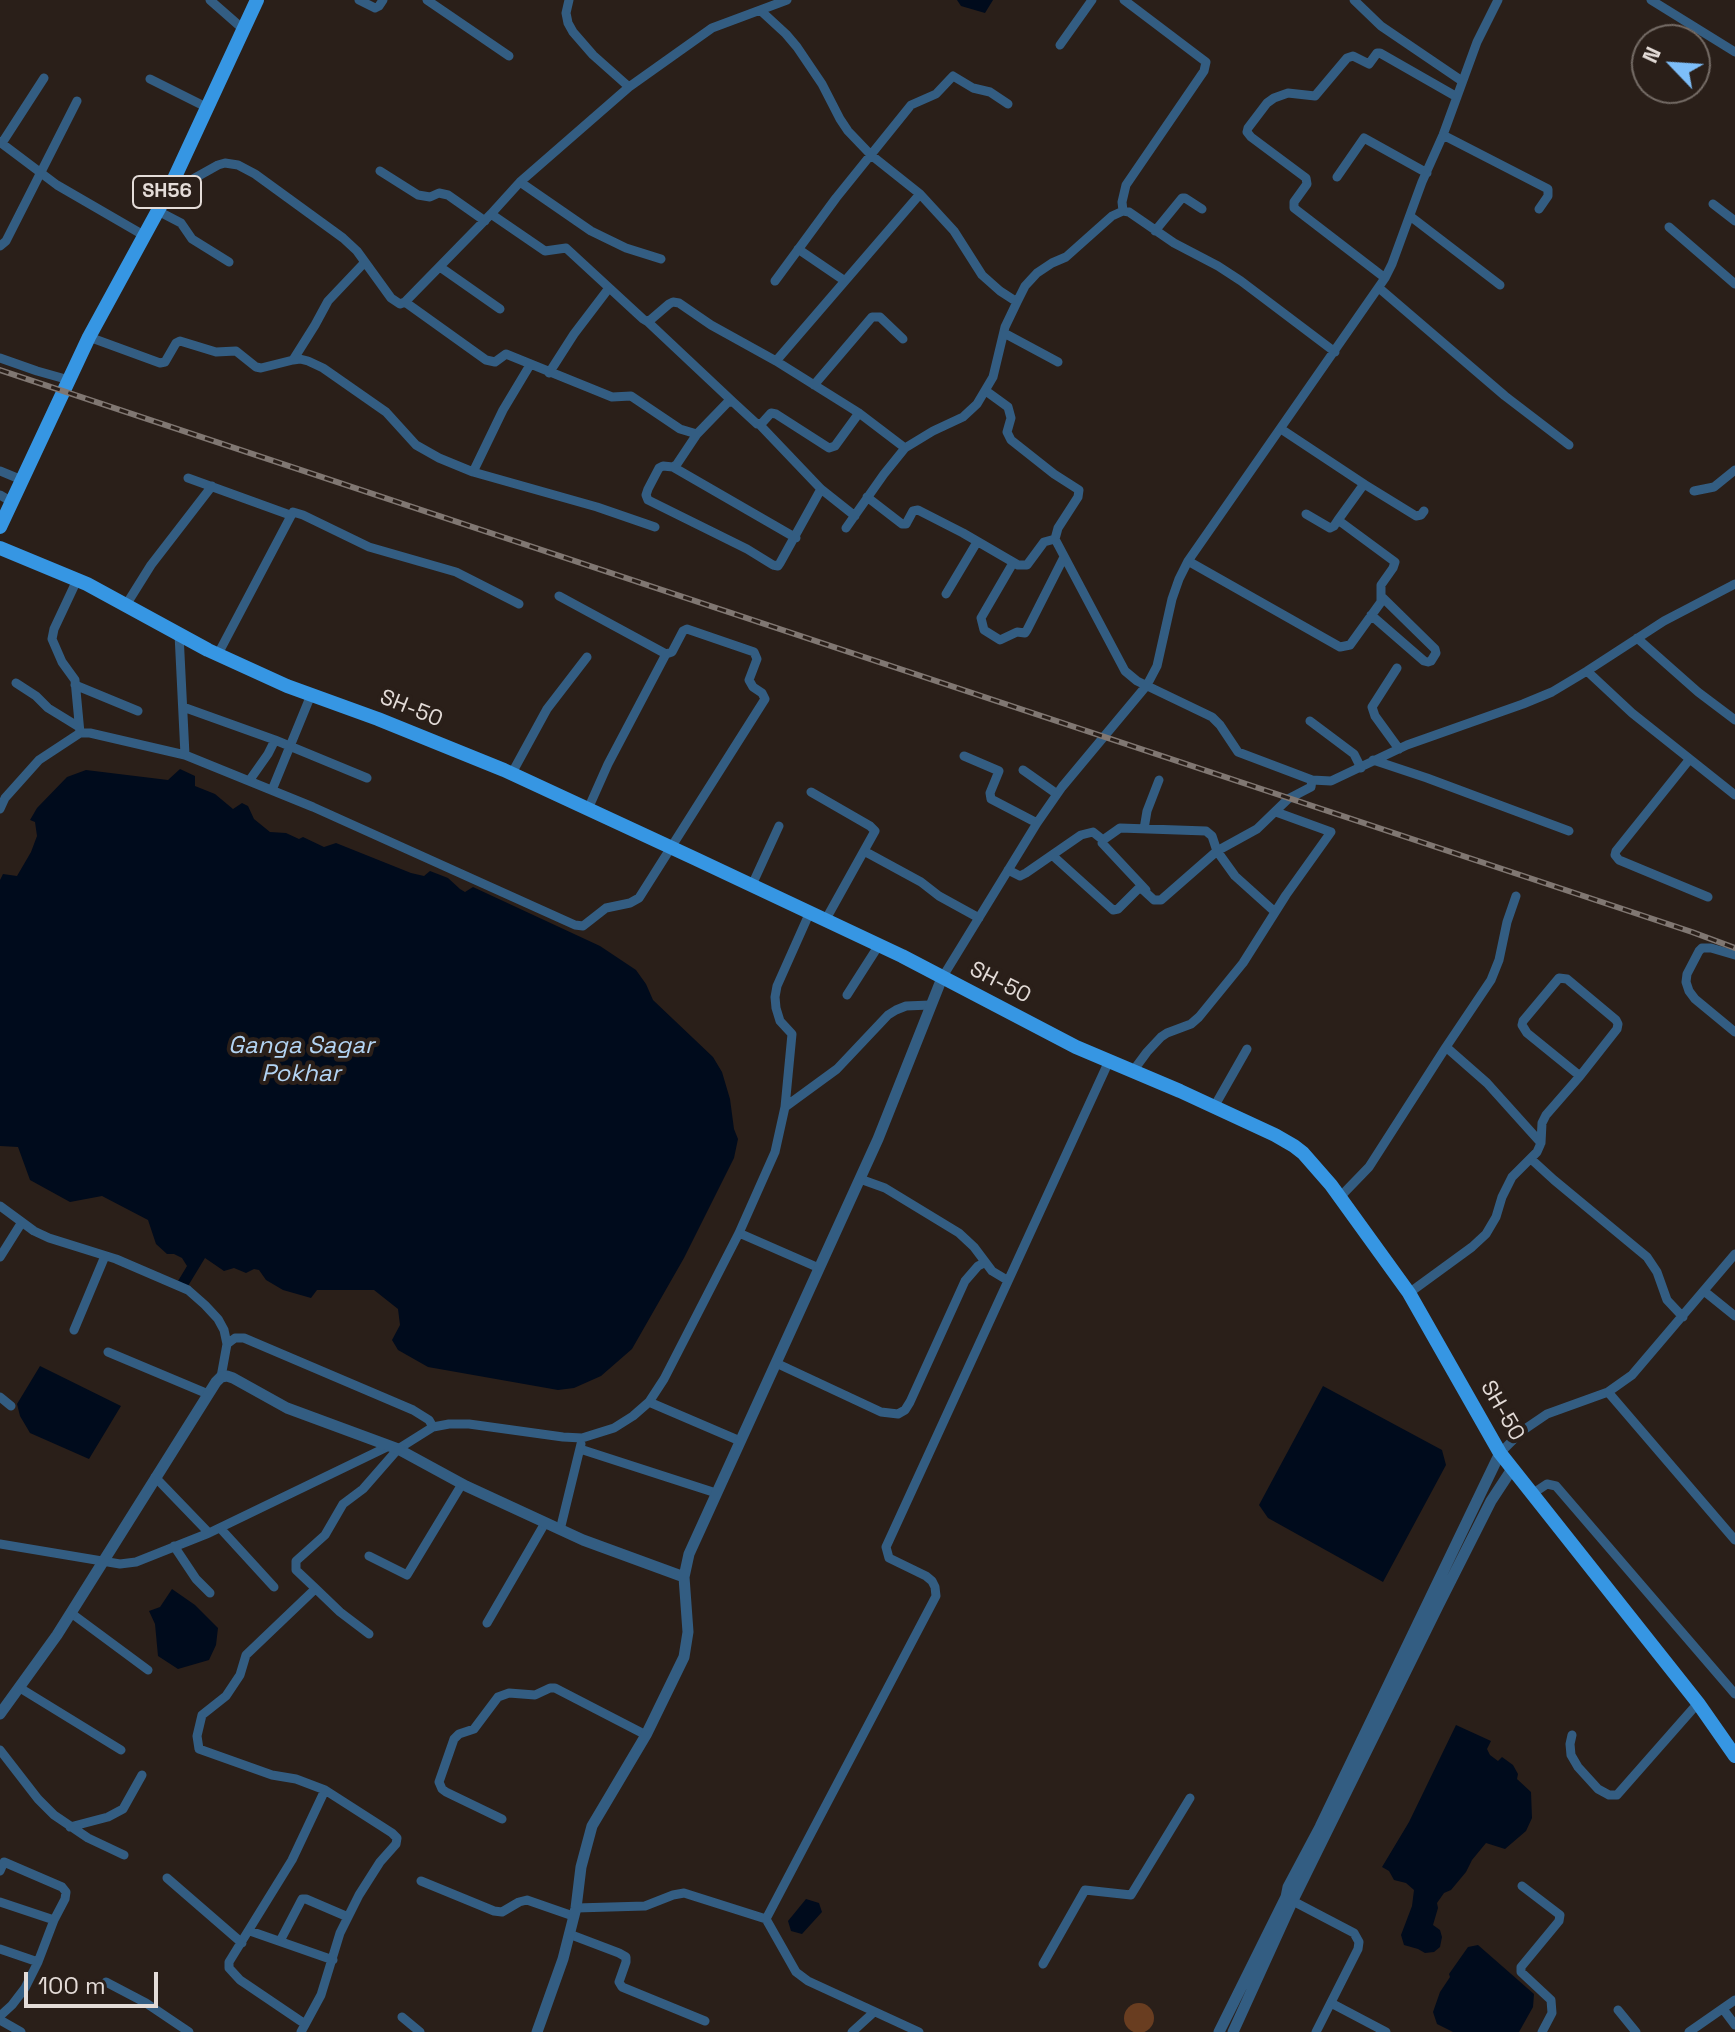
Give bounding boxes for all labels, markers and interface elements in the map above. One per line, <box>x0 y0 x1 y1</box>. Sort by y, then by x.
north arrow <box>1631 24 1711 104</box>
text: N <box>1635 42 1667 67</box>
road number: SH56 <box>133 176 201 208</box>
street label: SH-50 <box>376 685 446 733</box>
street label: SH-50 <box>965 956 1035 1010</box>
water label: Ganga Sagar Pokhar <box>228 1032 374 1088</box>
street label: SH-50 <box>1474 1376 1530 1446</box>
scale bar <box>28 1956 162 2006</box>
text: 100 m <box>38 1970 106 2001</box>

